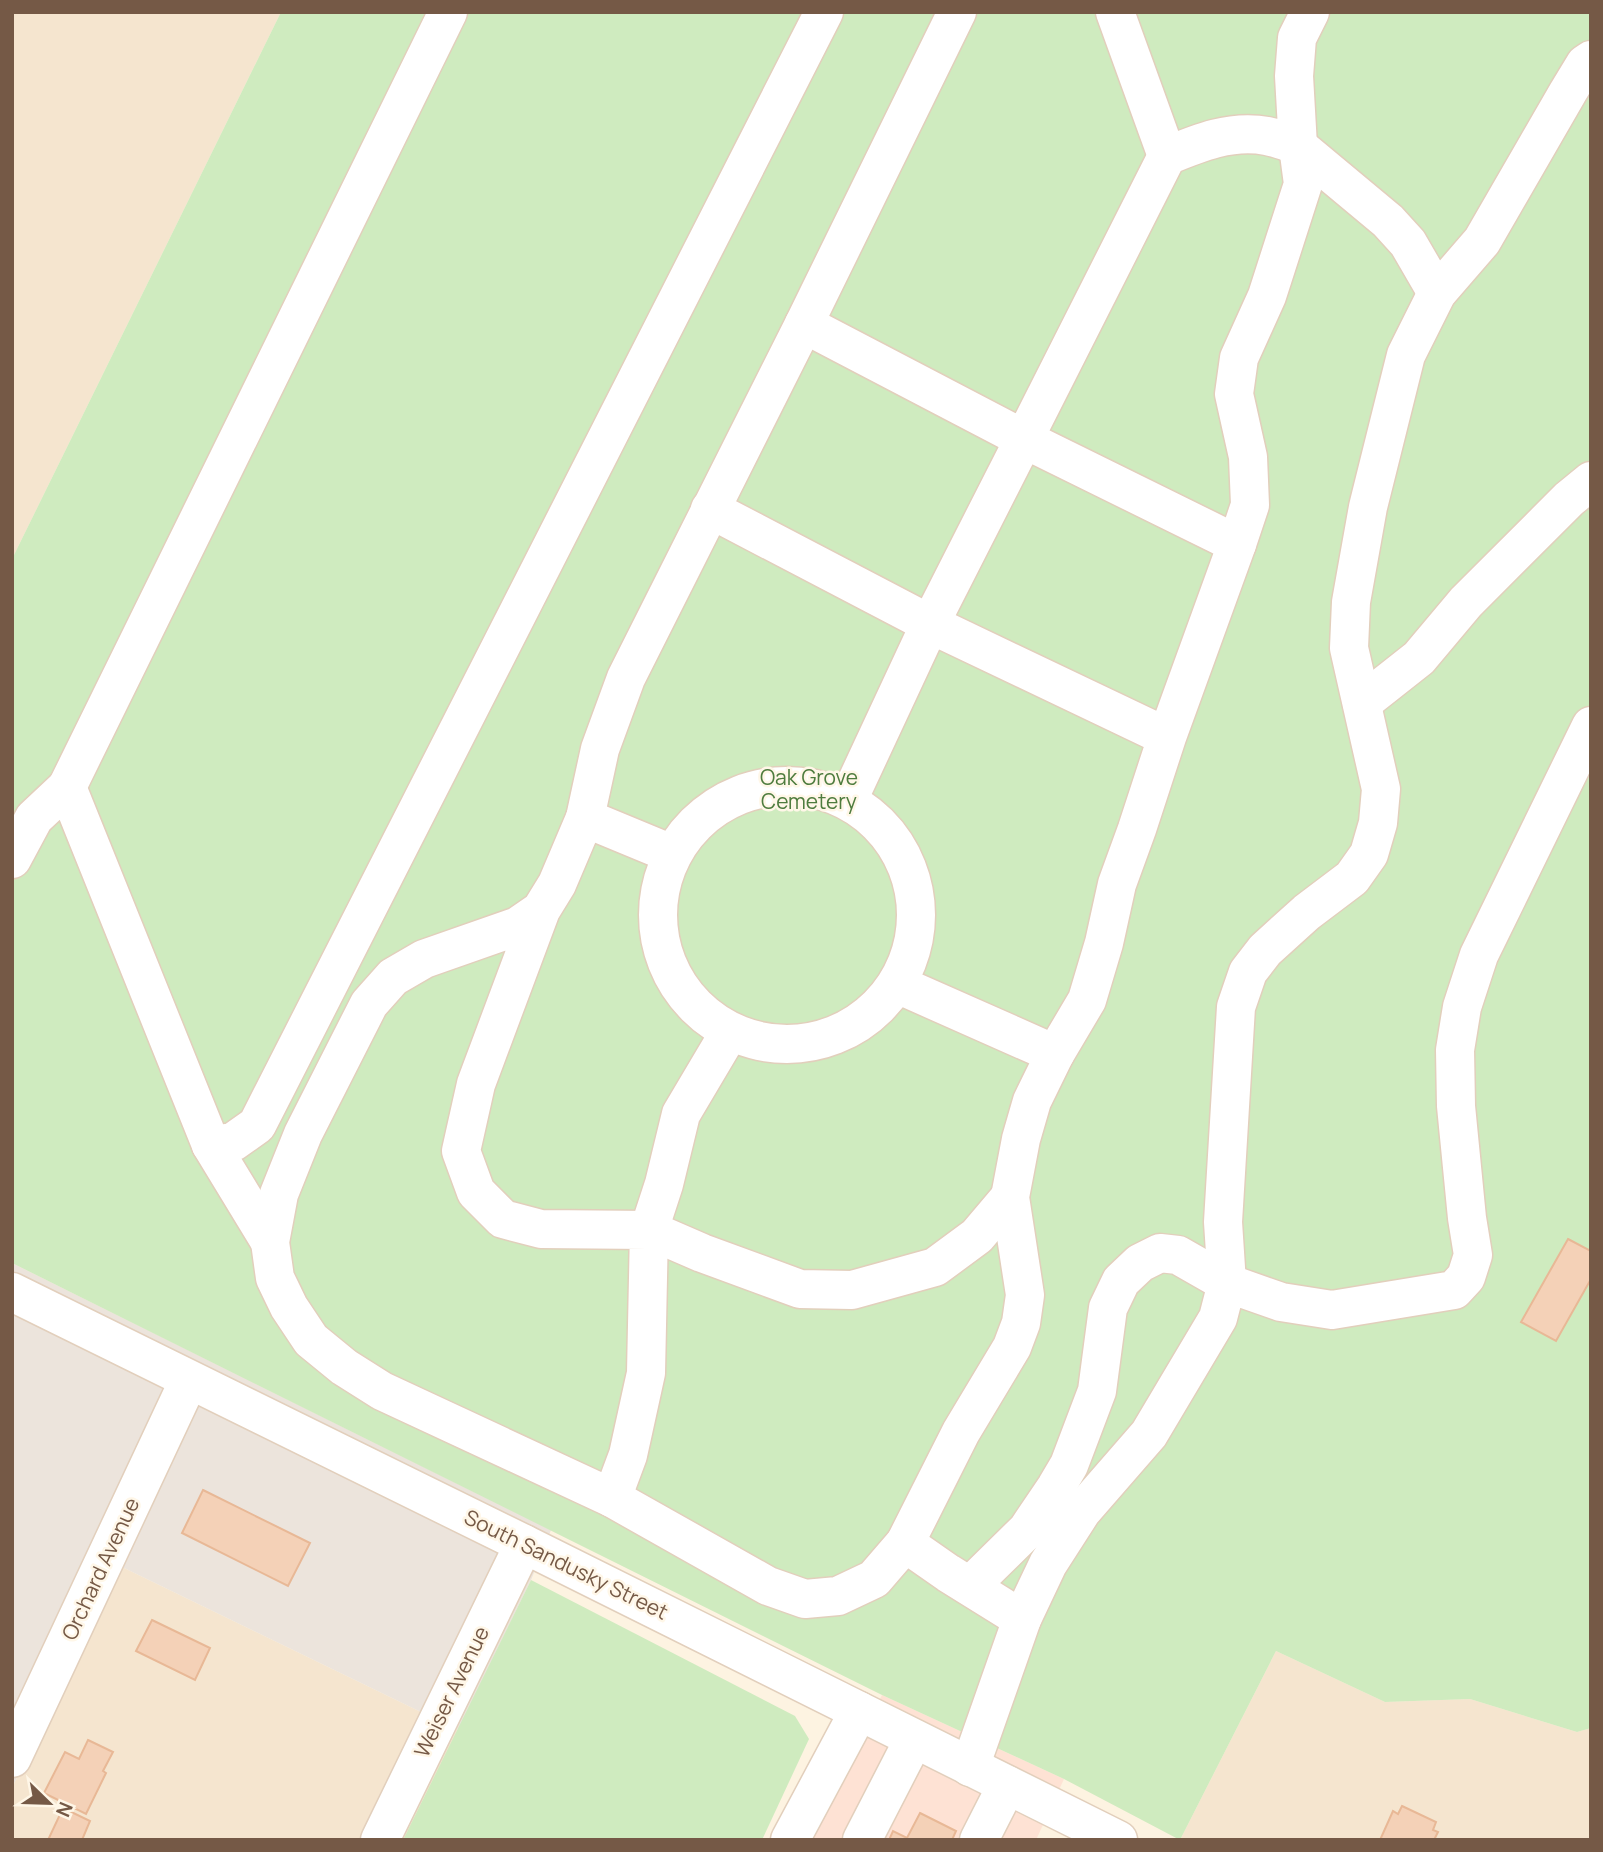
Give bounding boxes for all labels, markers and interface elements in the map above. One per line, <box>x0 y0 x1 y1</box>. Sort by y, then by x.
park label: Oak Grove Cemetery <box>760 763 858 815</box>
street label: Orchard Avenue <box>55 1493 145 1644</box>
street label: South Sandusky Street <box>460 1503 673 1626</box>
street label: Weiser Avenue <box>407 1621 495 1762</box>
north arrow <box>14 1768 84 1838</box>
text: N <box>50 1798 79 1821</box>

